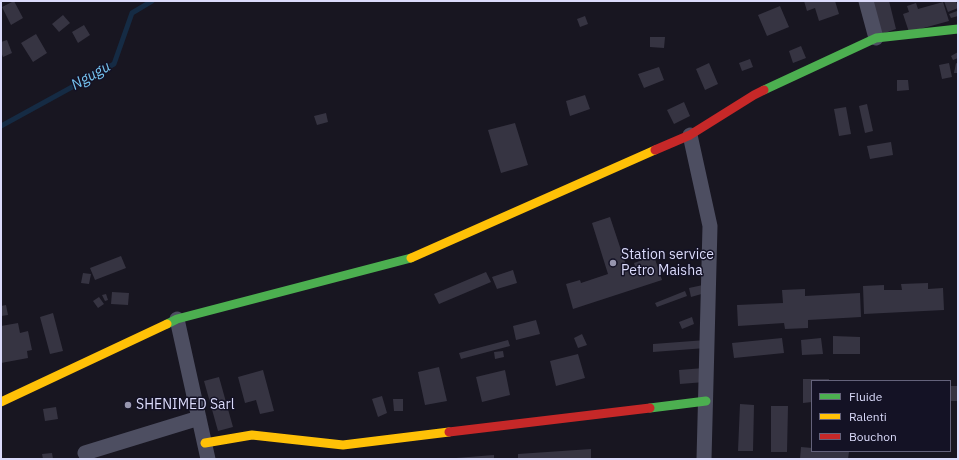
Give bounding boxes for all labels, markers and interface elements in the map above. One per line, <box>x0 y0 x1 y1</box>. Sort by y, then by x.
water label: Ngugu <box>68 58 114 94</box>
place label: Station service Petro Maisha <box>621 247 714 280</box>
marker: Station service Petro Maisha <box>608 258 618 268</box>
legend <box>811 380 951 452</box>
text: Fluide <box>849 389 882 404</box>
place label: SHENIMED Sarl <box>136 397 234 413</box>
marker: SHENIMED Sarl <box>123 400 133 410</box>
text: Ralenti <box>849 409 887 424</box>
text: Bouchon <box>849 429 897 444</box>

